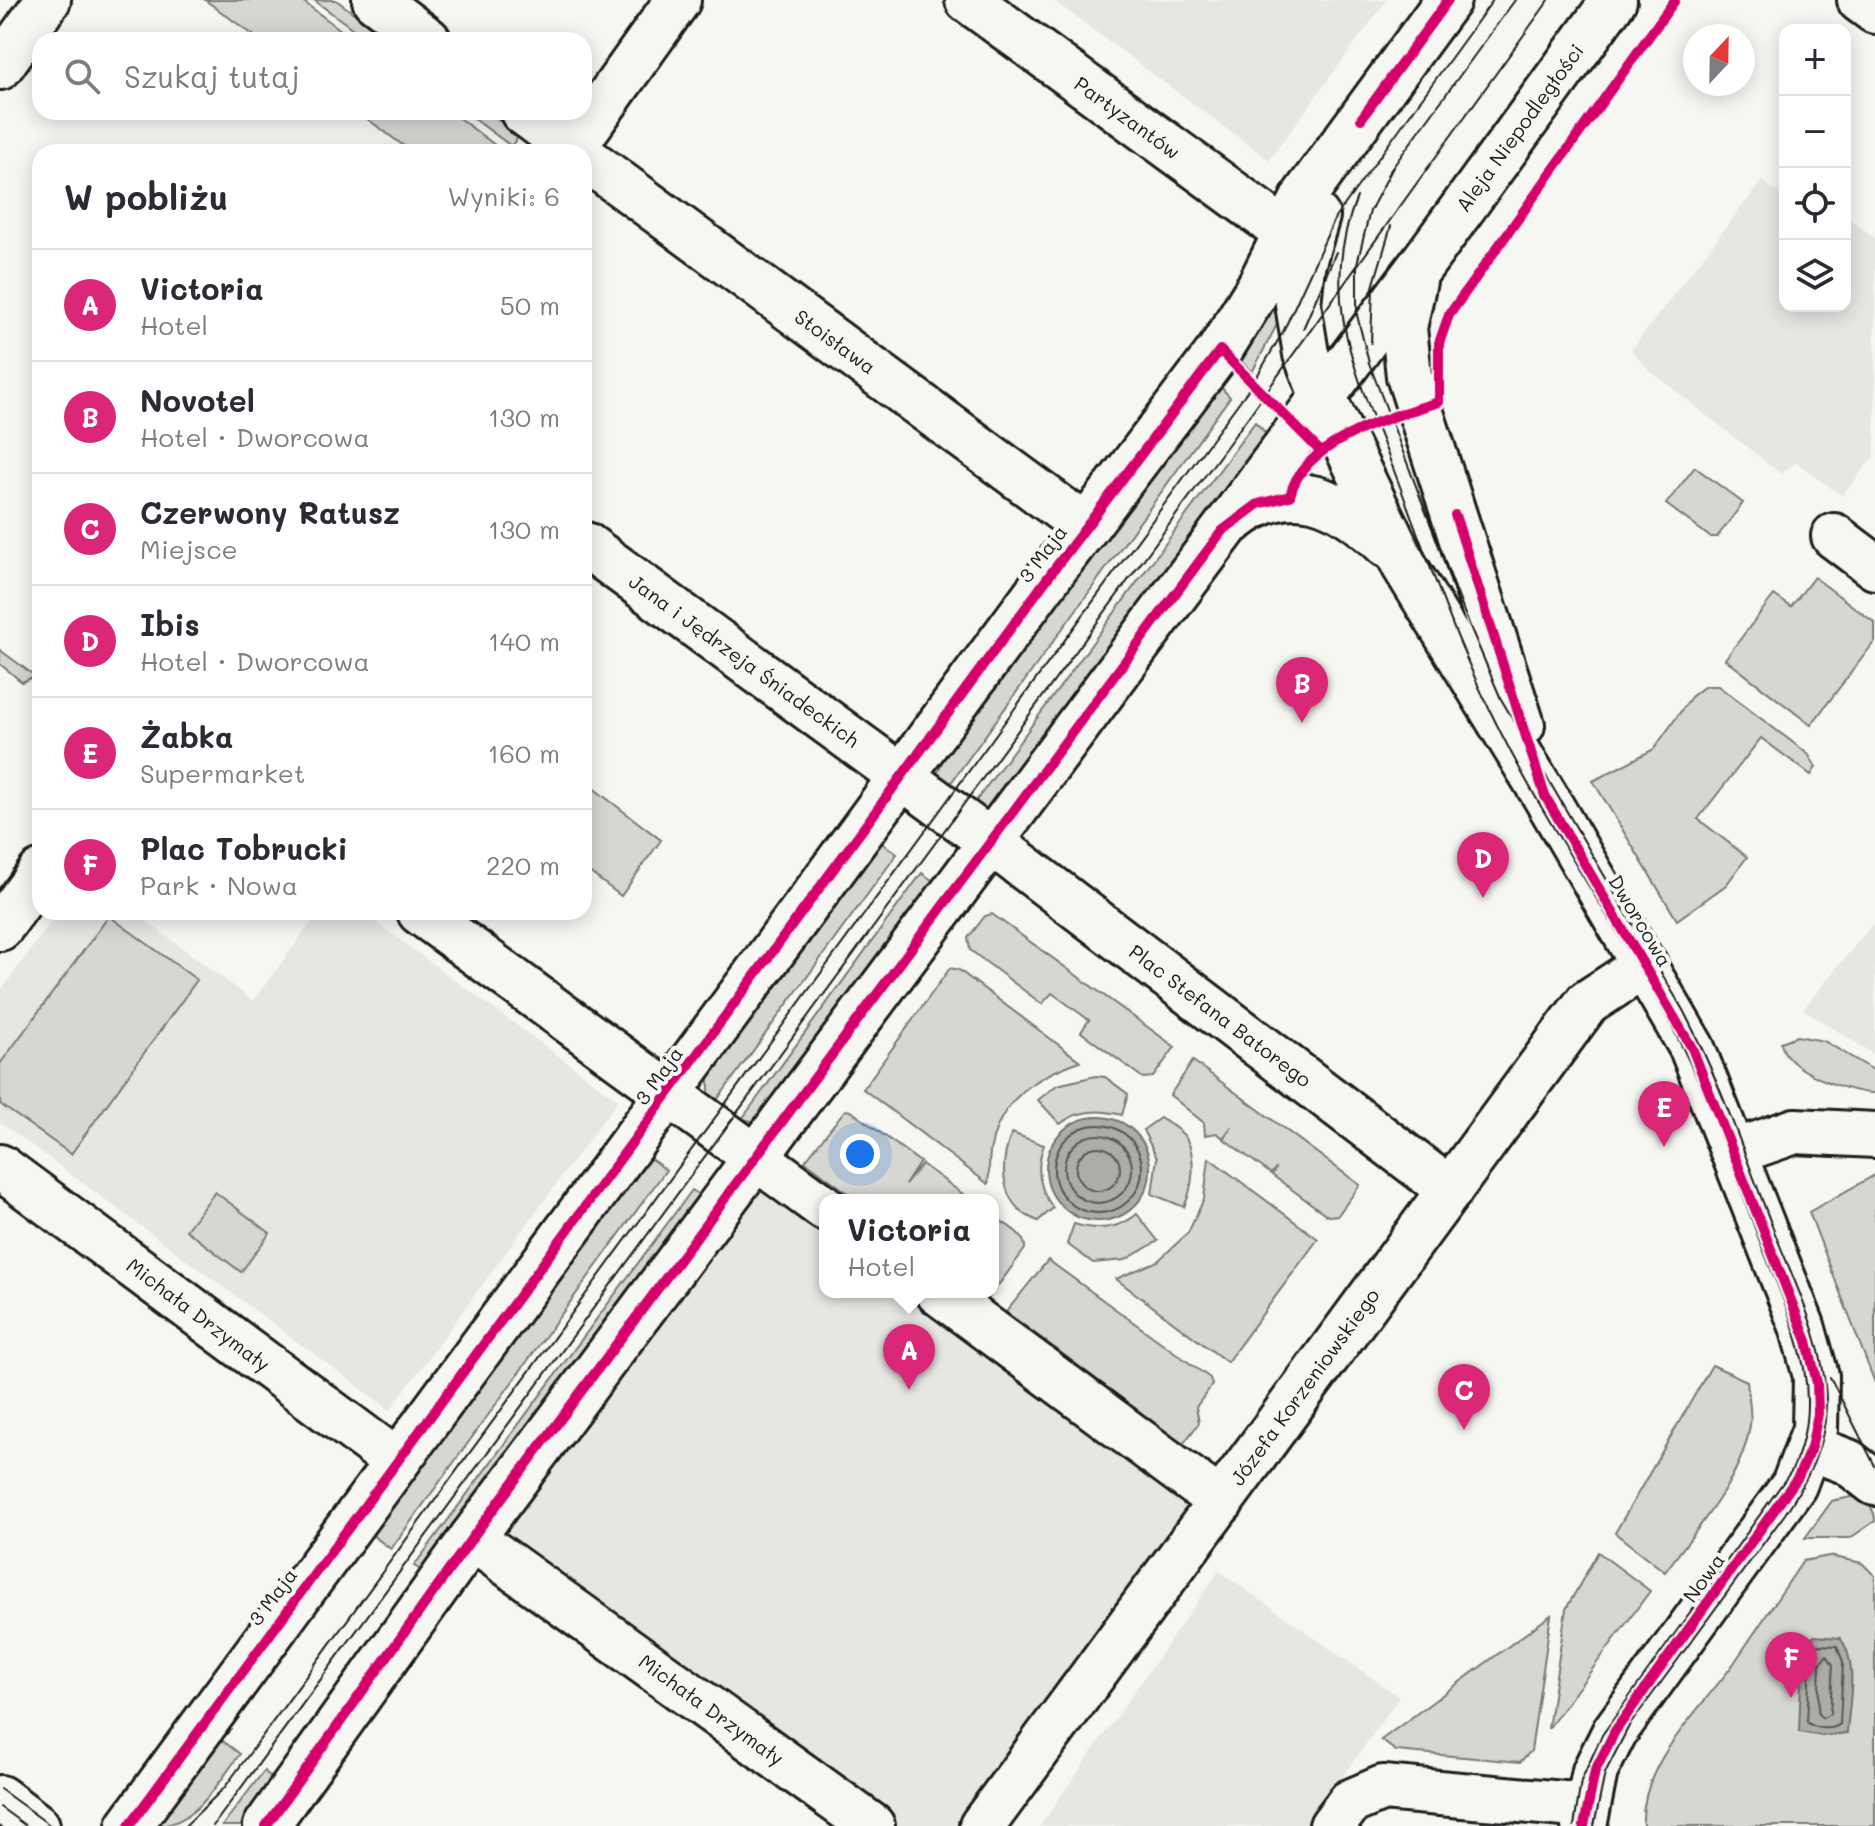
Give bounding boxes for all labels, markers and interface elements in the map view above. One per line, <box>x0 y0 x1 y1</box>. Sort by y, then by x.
north arrow <box>1683 24 1755 96</box>
map controls <box>1779 24 1851 312</box>
button: + <box>1779 24 1851 96</box>
search box <box>32 32 592 120</box>
street label: Aleja Niepodległości <box>1449 38 1589 217</box>
icon: search <box>60 54 104 98</box>
text: Szukaj tutaj <box>124 56 300 96</box>
street label: Partyzantów <box>1069 70 1186 164</box>
button: − <box>1779 96 1851 168</box>
button: locate <box>1779 168 1851 240</box>
text: W pobliżu <box>64 174 228 219</box>
text: Wyniki: 6 <box>447 179 560 213</box>
button: layers <box>1779 240 1851 312</box>
text: Victoria <box>140 268 264 308</box>
text: A <box>81 288 99 322</box>
text: 50 m <box>500 288 560 322</box>
street label: Stoisława <box>790 303 881 379</box>
text: Hotel <box>140 308 208 342</box>
text: Novotel <box>140 380 255 420</box>
text: B <box>81 400 99 434</box>
text: 130 m <box>488 400 560 434</box>
text: Hotel · Dworcowa <box>140 420 370 454</box>
text: Czerwony Ratusz <box>140 492 400 532</box>
text: C <box>80 512 100 546</box>
text: 130 m <box>488 512 560 546</box>
street label: 3 Maja <box>1012 519 1072 587</box>
text: Miejsce <box>140 532 238 566</box>
street label: Jana i Jędrzeja Śniadeckich <box>624 568 865 753</box>
text: Ibis <box>140 604 200 644</box>
text: D <box>81 624 99 658</box>
text: 140 m <box>488 624 560 658</box>
text: Hotel · Dworcowa <box>140 644 370 678</box>
pin: B <box>1276 657 1328 723</box>
text: Żabka <box>140 716 233 756</box>
text: E <box>82 736 98 770</box>
text: 160 m <box>488 736 560 770</box>
text: Supermarket <box>140 756 305 790</box>
text: Plac Tobrucki <box>140 828 348 868</box>
pin: D <box>1457 832 1509 898</box>
text: F <box>82 848 98 882</box>
text: 220 m <box>486 848 560 882</box>
text: Park · Nowa <box>140 868 298 902</box>
street label: Dworcowa <box>1603 870 1678 971</box>
street label: Plac Stefana Batorego <box>1124 938 1317 1092</box>
street label: 3 Maja <box>628 1041 688 1110</box>
pin: E <box>1638 1081 1690 1147</box>
your location <box>840 1134 880 1174</box>
popup <box>819 1194 999 1298</box>
text: Victoria <box>847 1209 971 1249</box>
text: Hotel <box>847 1249 915 1283</box>
street label: Michała Drzymały <box>122 1252 276 1377</box>
street label: Józefa Korzeniowskiego <box>1224 1283 1385 1490</box>
pin: A <box>883 1324 935 1390</box>
pin: C <box>1438 1364 1490 1430</box>
street label: Nowa <box>1677 1548 1730 1607</box>
street label: 3 Maja <box>242 1562 302 1630</box>
pin: F <box>1765 1632 1817 1698</box>
street label: Michała Drzymały <box>634 1648 789 1771</box>

